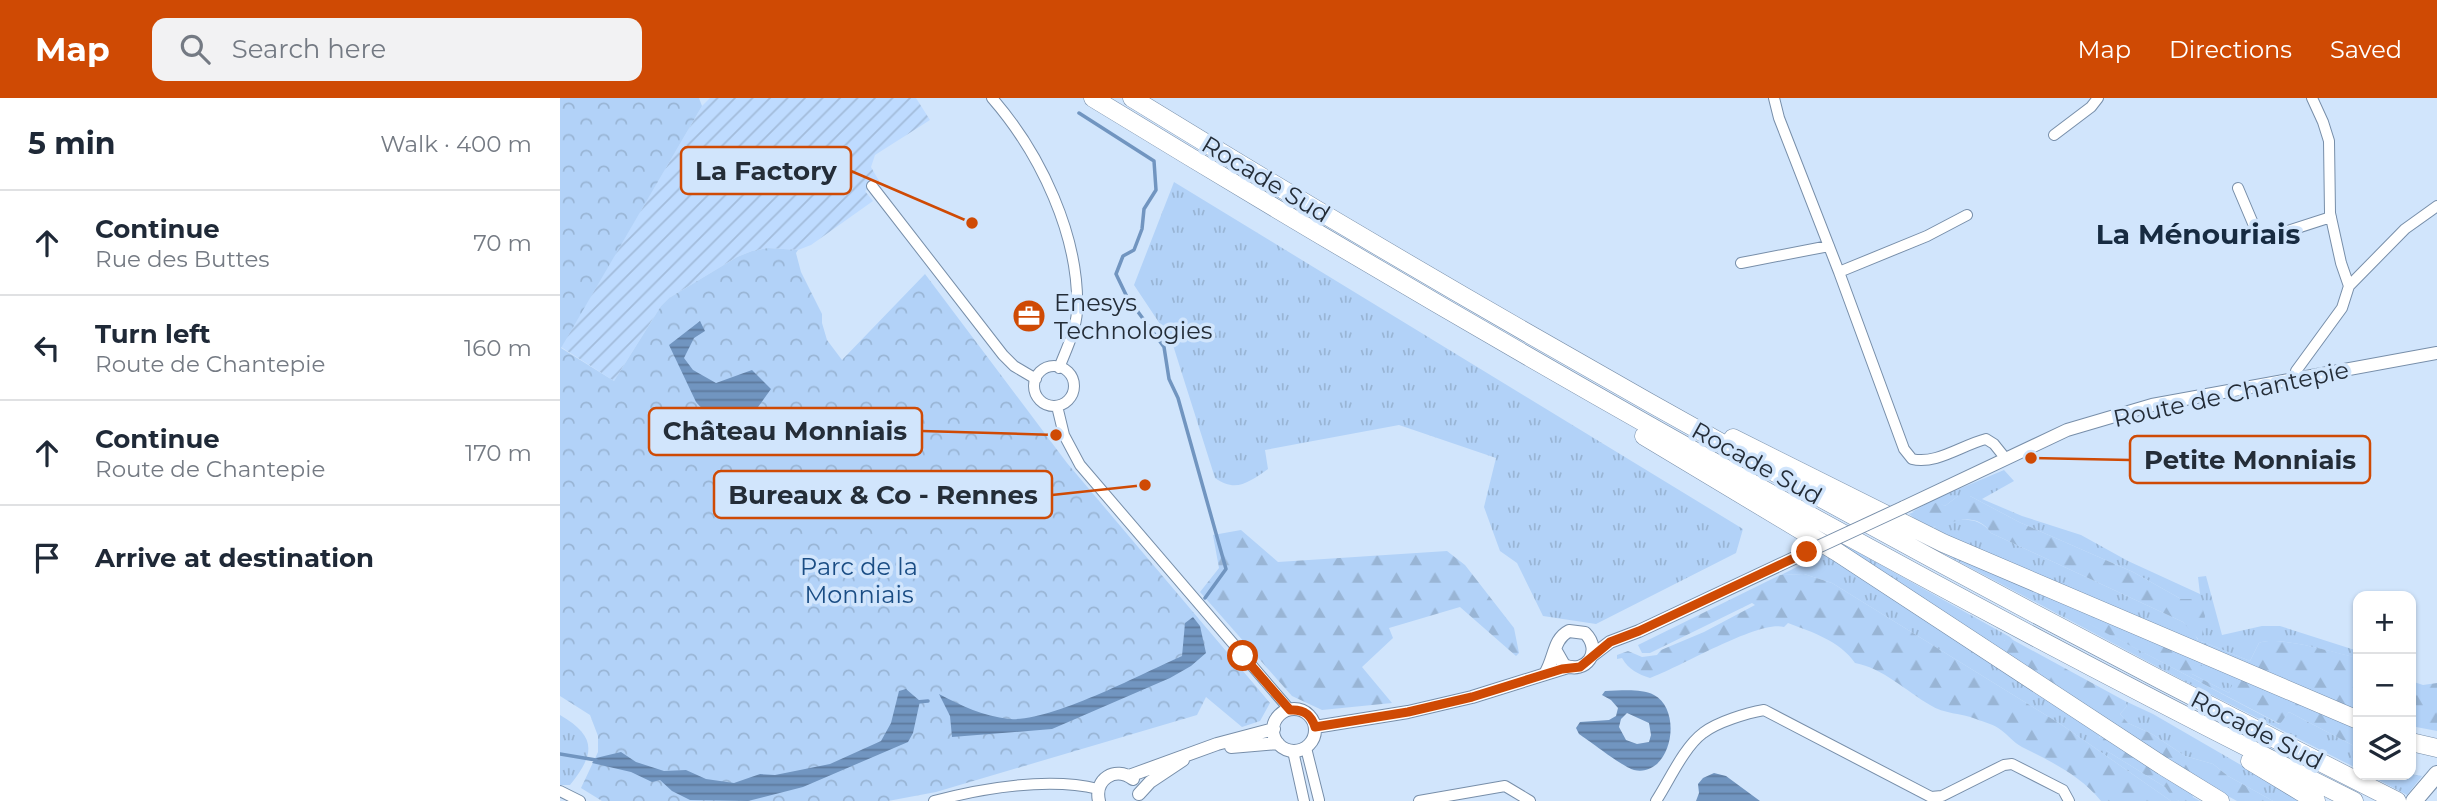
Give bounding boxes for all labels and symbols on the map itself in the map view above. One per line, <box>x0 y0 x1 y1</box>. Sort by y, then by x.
street label: Rocade Sud <box>1197 129 1335 229</box>
callout: La Factory <box>681 147 851 194</box>
text: La Factory <box>695 155 837 187</box>
district label: La Ménouriais <box>2096 217 2300 251</box>
place label: Enesys Technologies <box>1054 288 1212 345</box>
office icon: Enesys Technologies <box>1010 297 1048 335</box>
street label: Route de Chantepie <box>2110 355 2352 433</box>
callout: Château Monniais <box>649 408 922 455</box>
text: Château Monniais <box>663 415 907 447</box>
street label: Rocade Sud <box>1687 415 1827 511</box>
callout: Petite Monniais <box>2130 436 2370 483</box>
text: Petite Monniais <box>2144 444 2356 476</box>
callout: Bureaux & Co - Rennes <box>714 471 1052 518</box>
text: Bureaux & Co - Rennes <box>728 479 1038 511</box>
route end <box>1791 536 1822 567</box>
park label: Parc de la Monniais <box>800 552 918 609</box>
route start <box>1227 640 1258 671</box>
street label: Rocade Sud <box>2186 684 2328 776</box>

